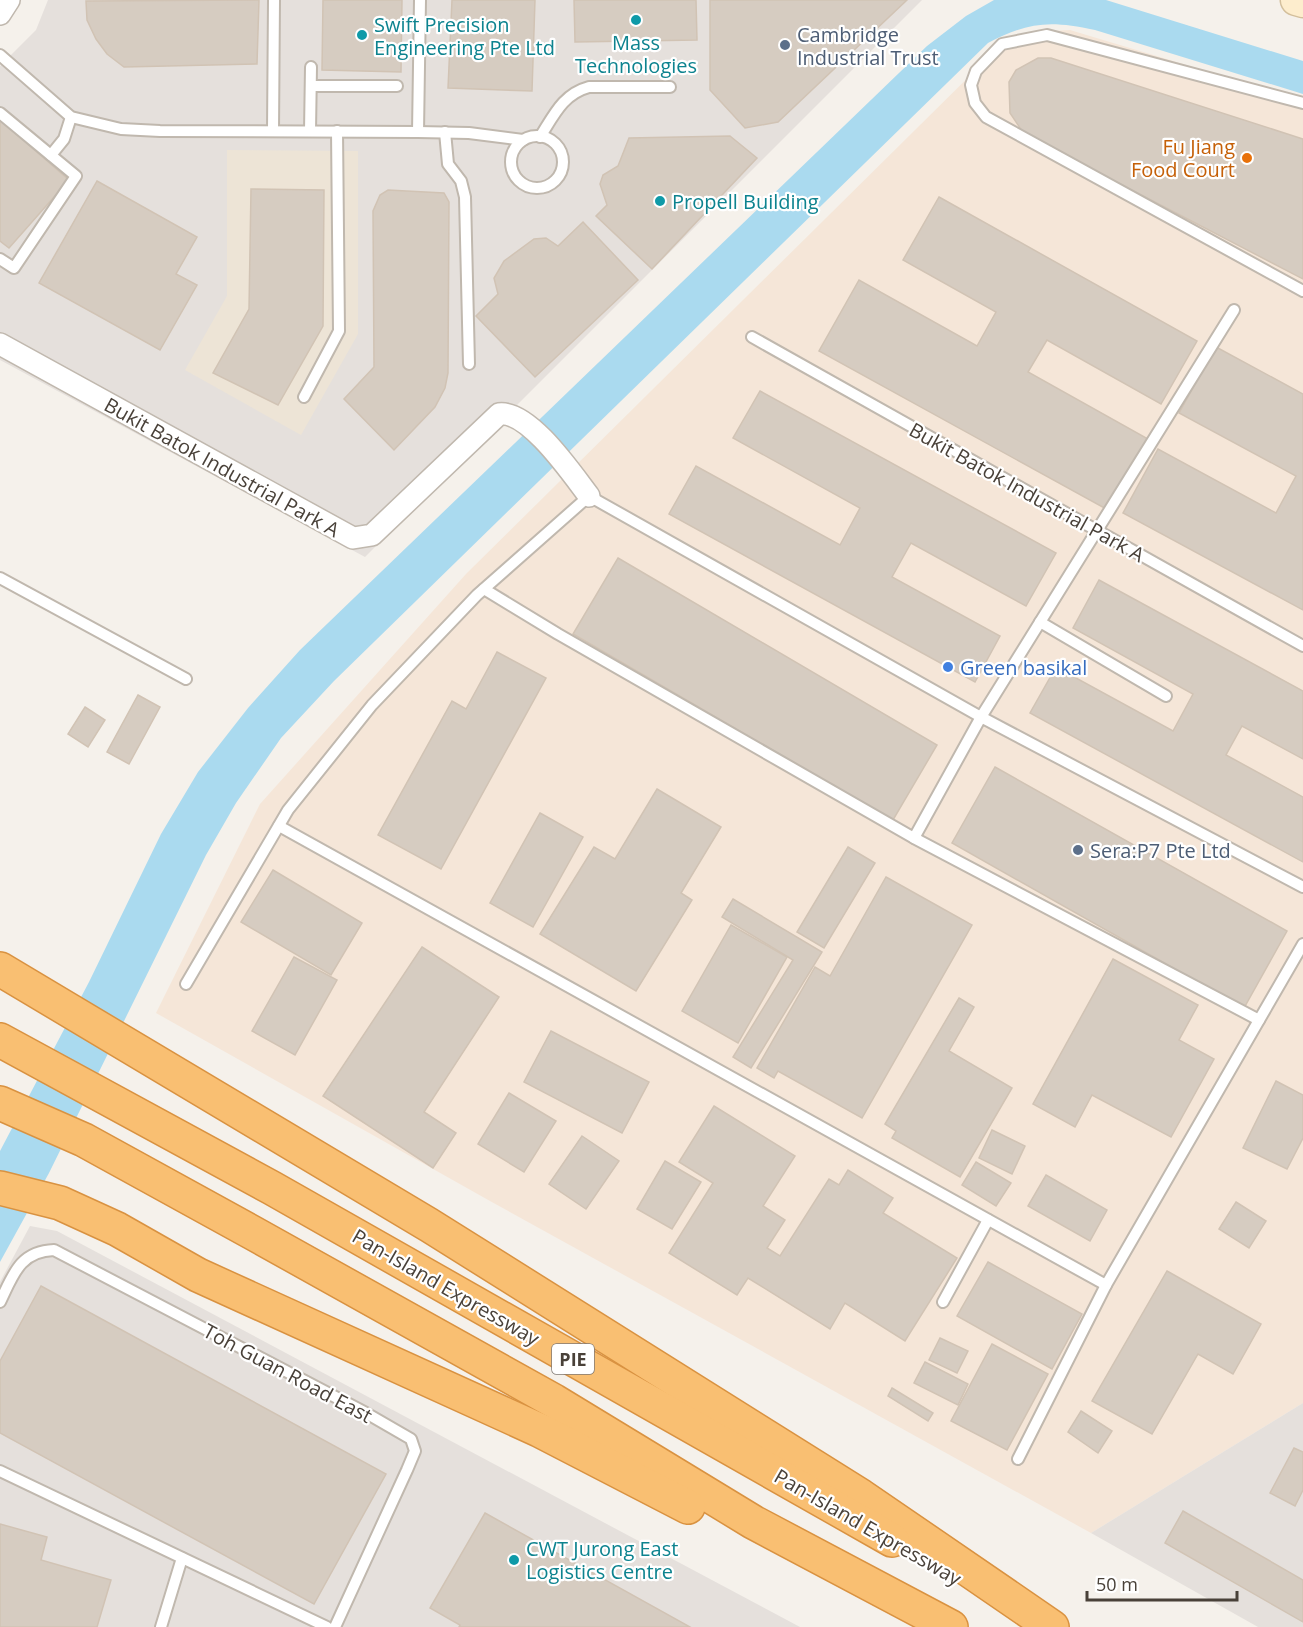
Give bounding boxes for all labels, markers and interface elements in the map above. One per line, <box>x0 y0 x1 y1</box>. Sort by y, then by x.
place label: Swift Precision Engineering Pte Ltd <box>374 11 555 61</box>
marker: Mass Technologies <box>629 13 643 27</box>
place label: Cambridge Industrial Trust <box>797 21 939 71</box>
marker: Swift Precision Engineering Pte Ltd <box>355 28 369 42</box>
place label: Mass Technologies <box>575 29 697 79</box>
marker: Cambridge Industrial Trust <box>778 38 792 52</box>
place label: Fu Jiang Food Court <box>1131 133 1235 183</box>
marker: Fu Jiang Food Court <box>1240 151 1254 165</box>
place label: Propell Building <box>672 188 819 215</box>
marker: Propell Building <box>653 194 667 208</box>
street label: Bukit Batok Industrial Park A <box>99 391 345 543</box>
street label: Bukit Batok Industrial Park A <box>904 416 1150 568</box>
place label: Green basikal <box>960 654 1087 681</box>
marker: Green basikal <box>941 660 955 674</box>
place label: Sera:P7 Pte Ltd <box>1090 837 1231 864</box>
marker: Sera:P7 Pte Ltd <box>1071 843 1085 857</box>
street label: Pan-Island Expressway <box>348 1222 545 1352</box>
street label: Toh Guan Road East <box>199 1317 377 1429</box>
road number: PIE <box>552 1344 594 1374</box>
street label: Pan-Island Expressway <box>770 1462 967 1592</box>
place label: CWT Jurong East Logistics Centre <box>526 1535 678 1585</box>
marker: CWT Jurong East Logistics Centre <box>507 1553 521 1567</box>
scale bar <box>1087 1564 1237 1602</box>
text: 50 m <box>1096 1572 1138 1596</box>

